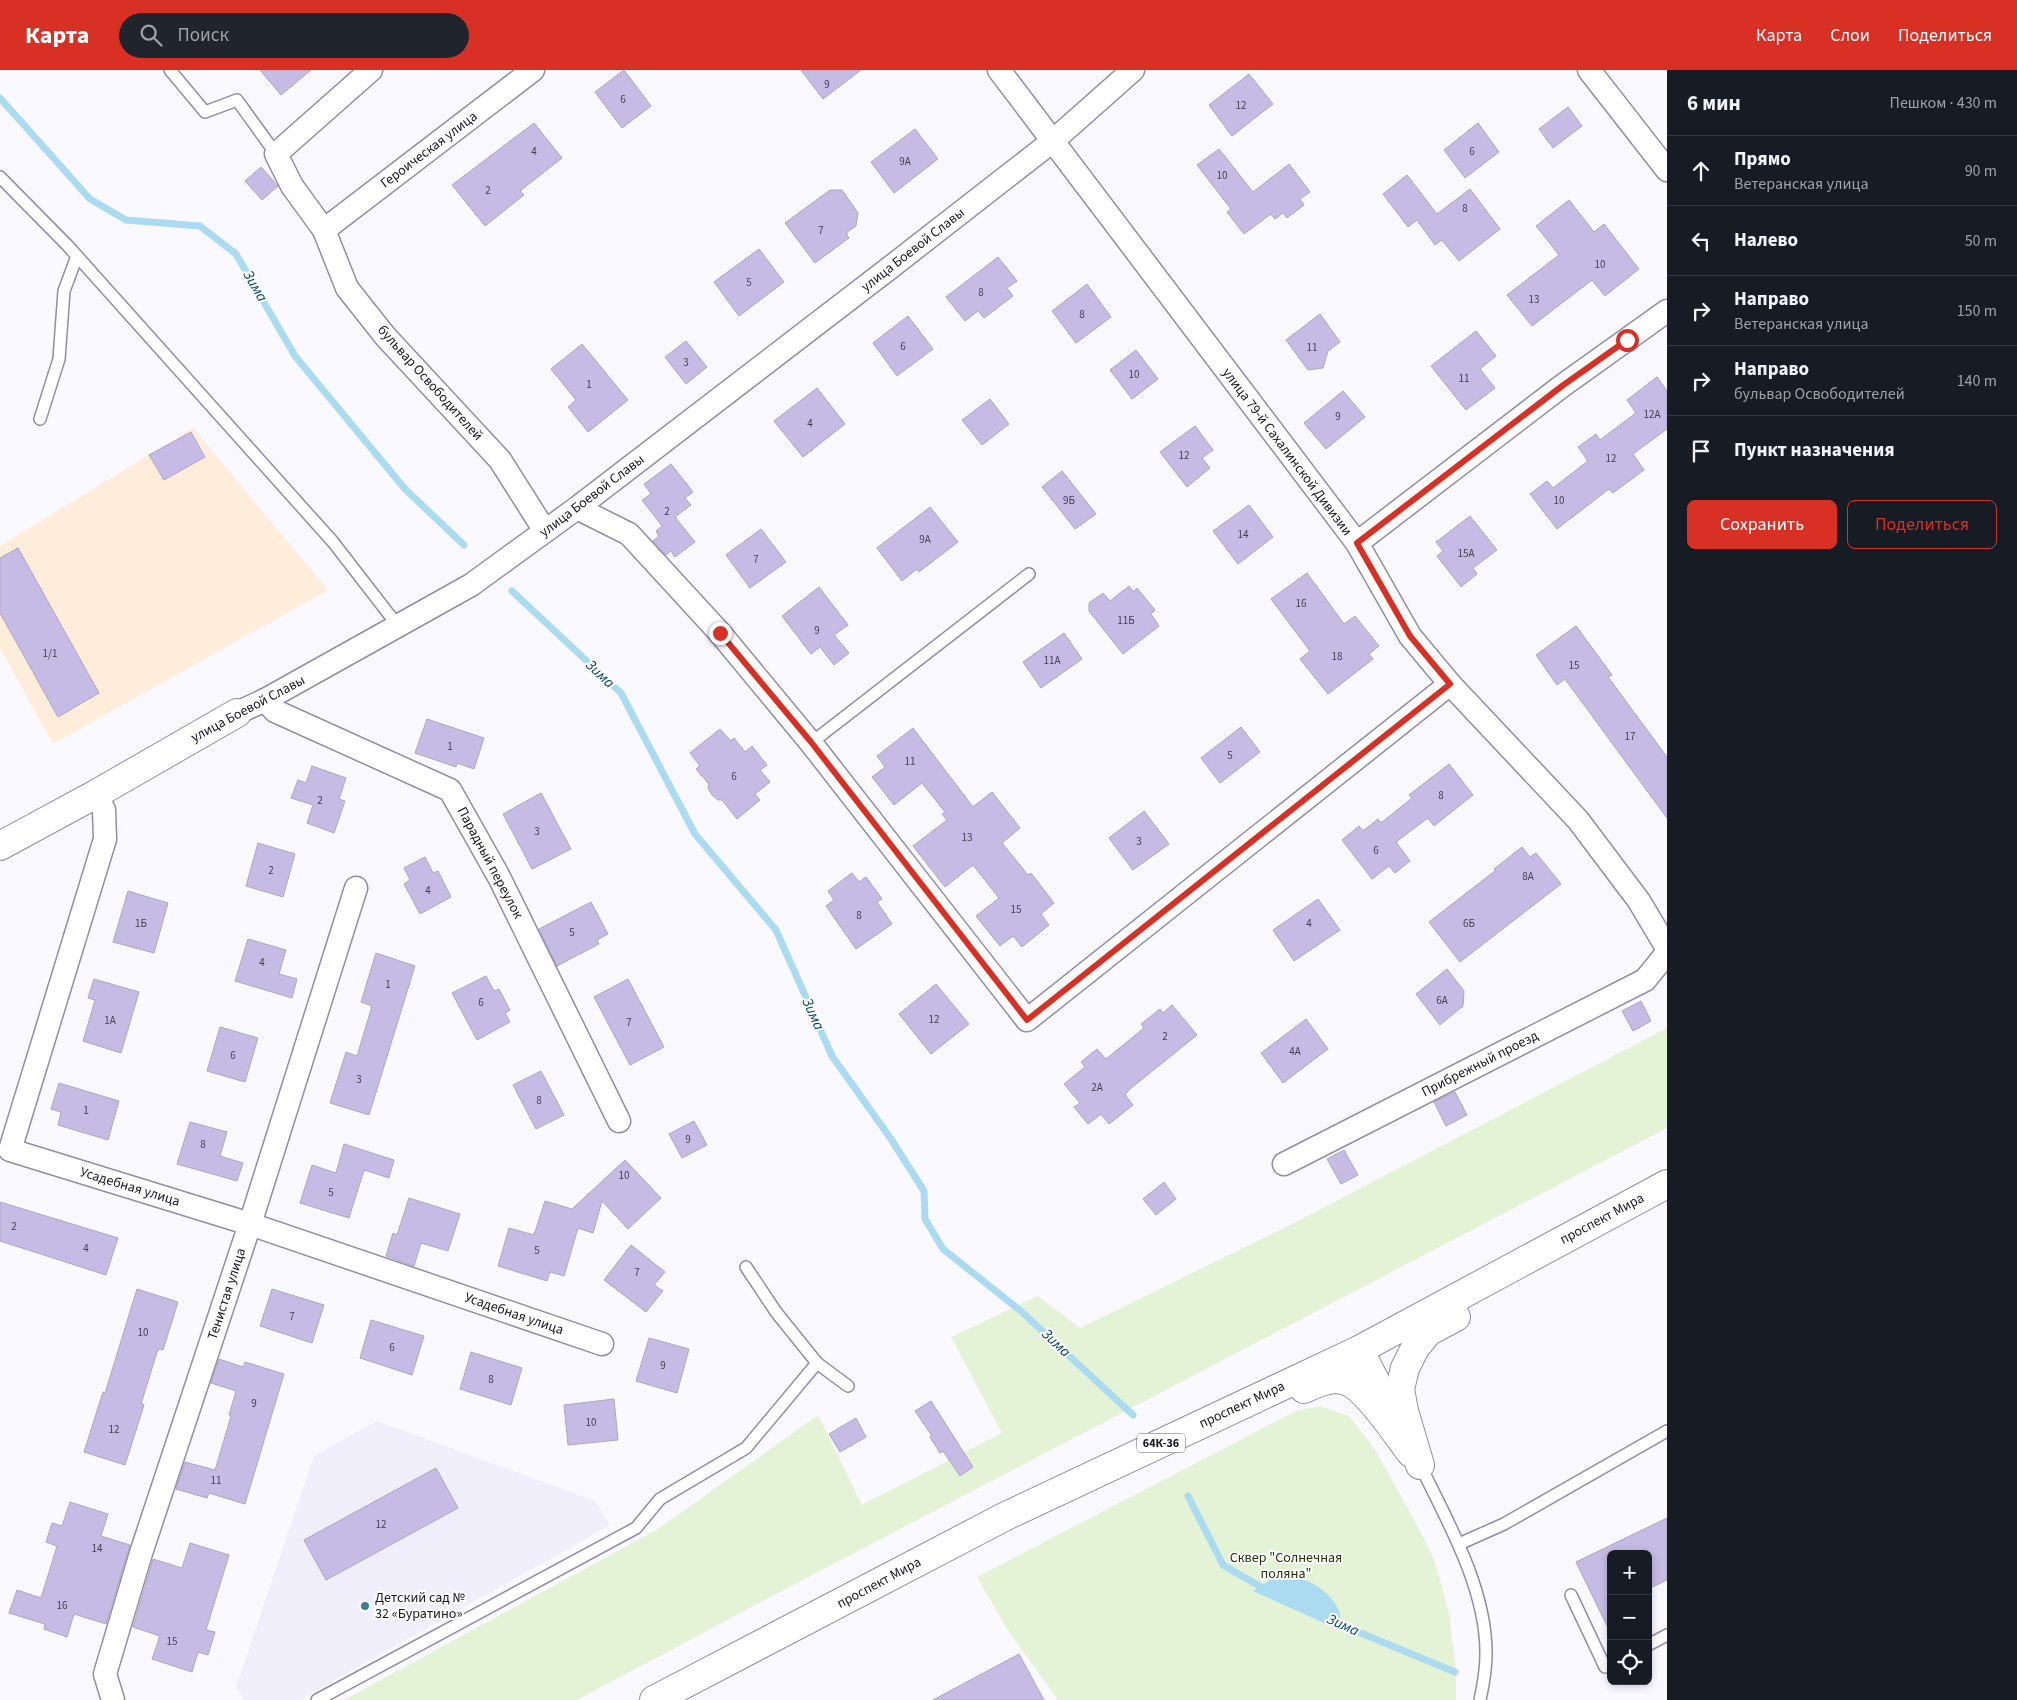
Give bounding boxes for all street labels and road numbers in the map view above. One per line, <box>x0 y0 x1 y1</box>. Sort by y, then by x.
street label: Героическая улица <box>376 107 482 193</box>
street label: улица Боевой Славы <box>857 203 969 297</box>
street label: бульвар Освободителей <box>373 321 487 445</box>
street label: улица 79-й Сахалинской Дивизии <box>1217 364 1357 540</box>
street label: улица Боевой Славы <box>535 450 649 542</box>
street label: улица Боевой Славы <box>187 670 309 748</box>
street label: Парадный переулок <box>452 804 528 923</box>
street label: Прибрежный проезд <box>1418 1026 1542 1102</box>
street label: Усадебная улица <box>78 1162 182 1212</box>
street label: проспект Мира <box>1556 1188 1648 1250</box>
street label: Тенистая улица <box>203 1246 251 1342</box>
street label: Усадебная улица <box>462 1288 566 1340</box>
street label: проспект Мира <box>1196 1376 1288 1434</box>
road number: 64К-36 <box>1137 1434 1185 1452</box>
street label: проспект Мира <box>833 1552 925 1614</box>

